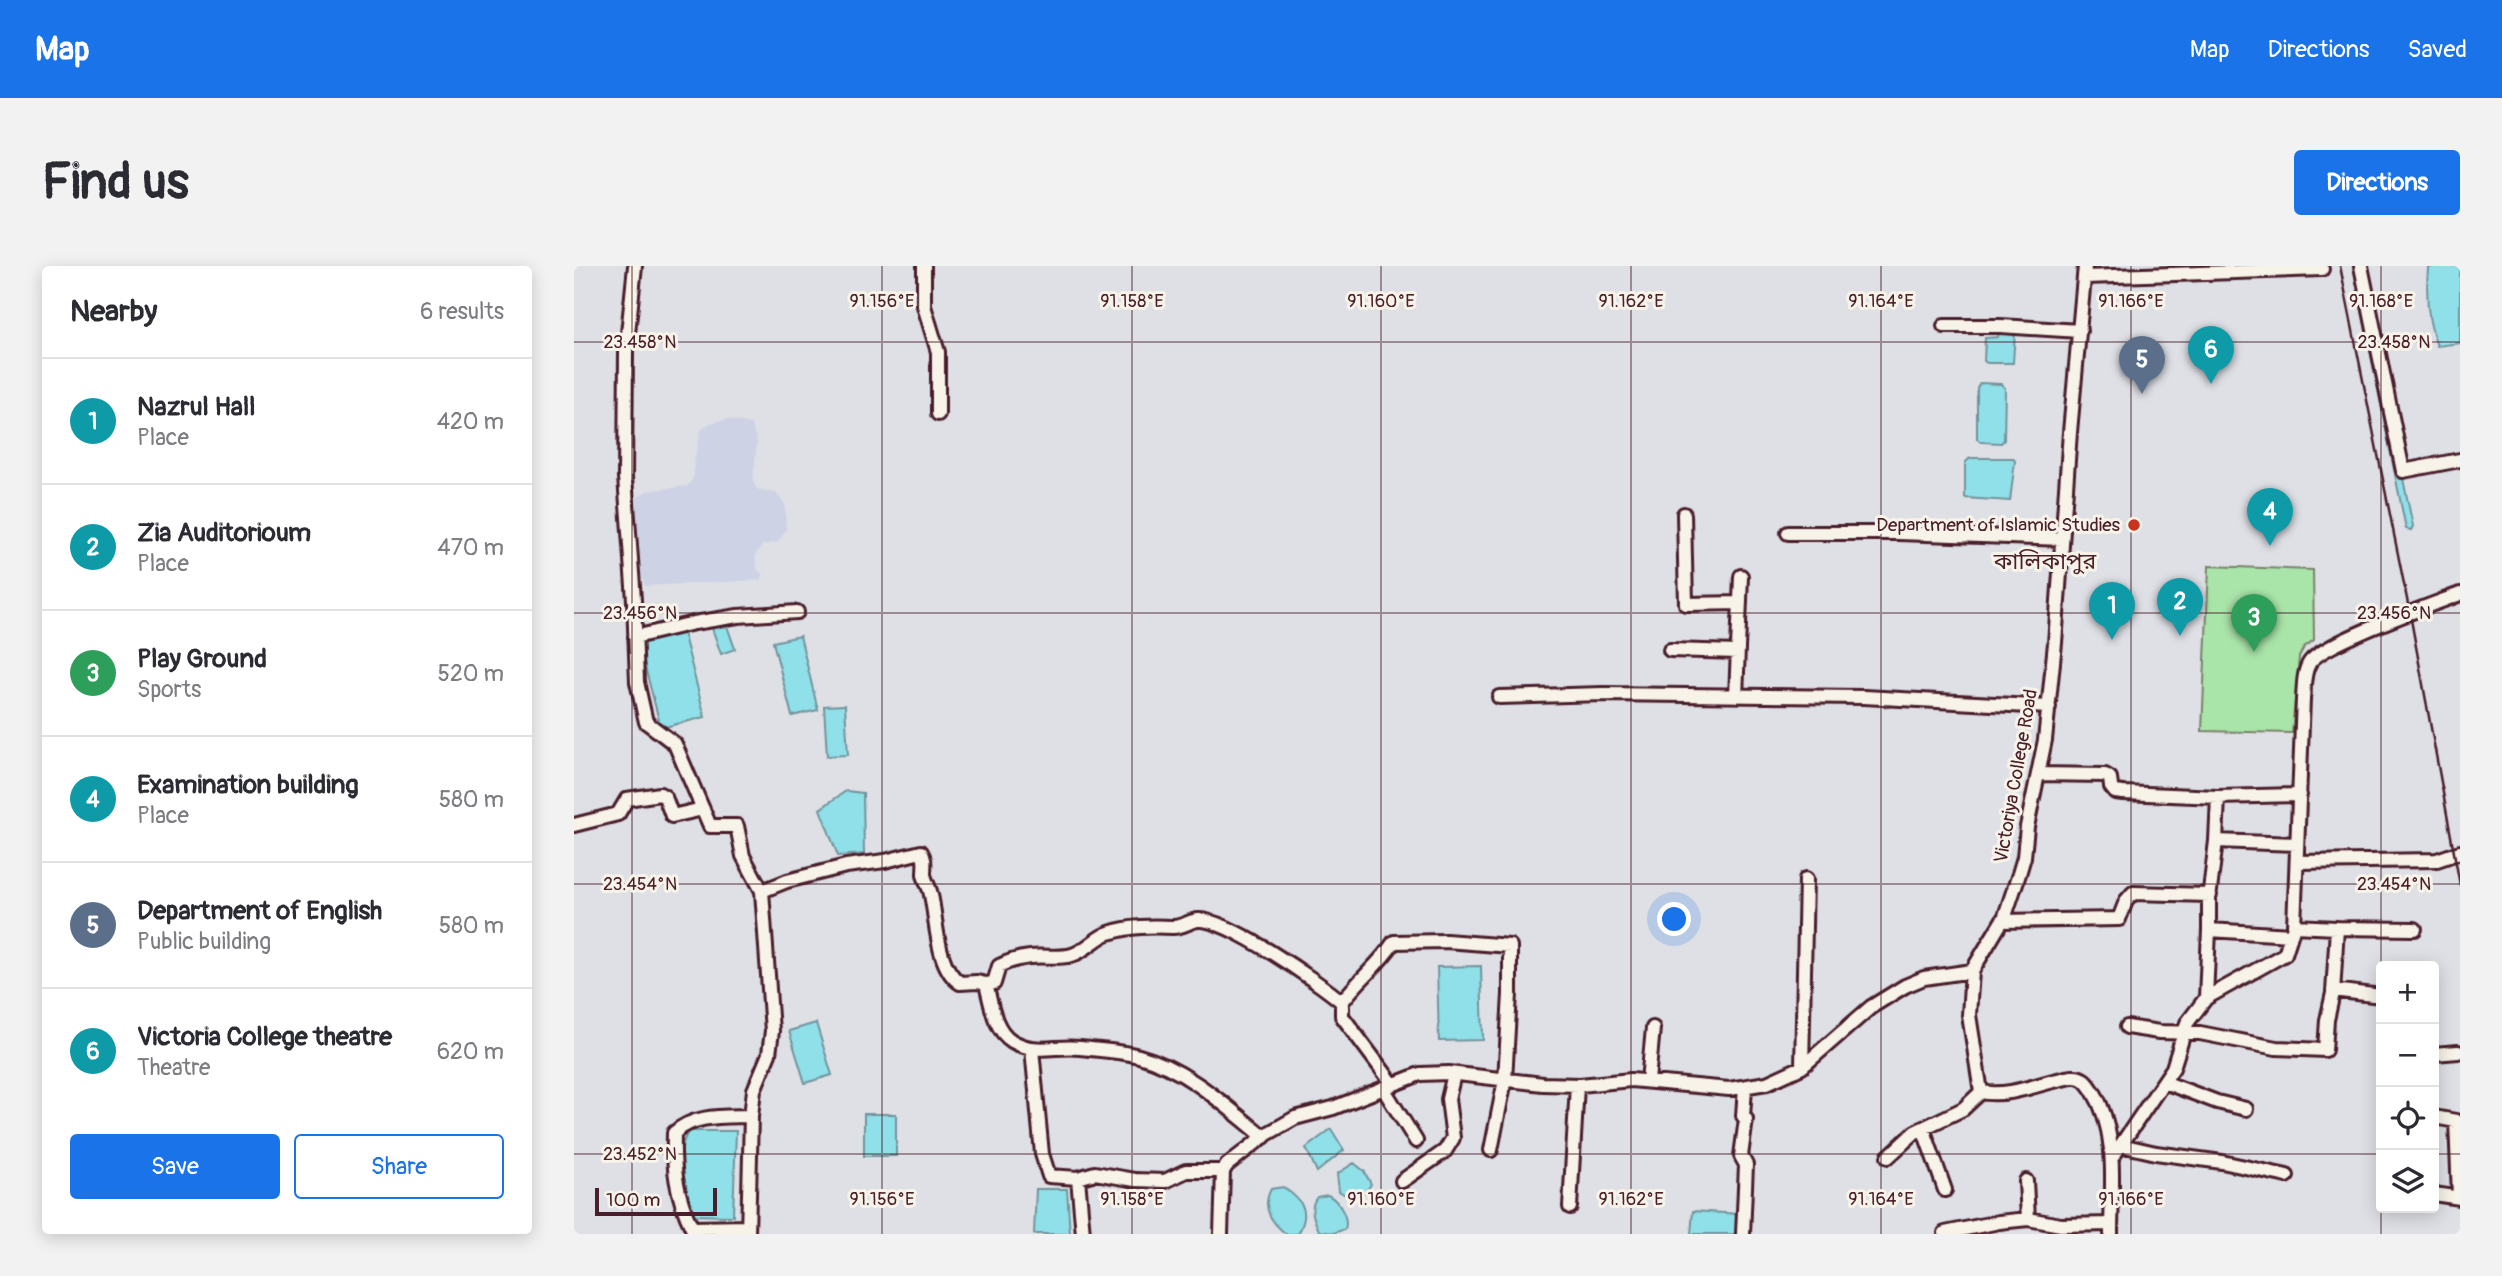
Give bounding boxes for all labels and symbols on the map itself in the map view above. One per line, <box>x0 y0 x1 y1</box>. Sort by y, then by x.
text: 91.156°E <box>850 290 914 313</box>
text: 91.158°E <box>1100 290 1164 313</box>
text: 91.160°E <box>1347 290 1415 313</box>
text: 91.162°E <box>1598 290 1664 313</box>
text: 91.164°E <box>1848 290 1914 313</box>
text: 91.166°E <box>2098 290 2164 313</box>
text: 91.168°E <box>2349 290 2413 313</box>
pin: 6 <box>2188 326 2234 384</box>
text: 23.458°N <box>604 331 676 354</box>
text: 23.458°N <box>2358 331 2430 354</box>
pin: 5 <box>2119 336 2165 394</box>
pin: 4 <box>2247 488 2293 546</box>
place label: Department of Islamic Studies <box>1876 513 2120 537</box>
marker: Department of Islamic Studies <box>2126 517 2142 533</box>
district label: কালিকাপুর <box>1993 547 2097 576</box>
pin: 2 <box>2157 578 2203 636</box>
pin: 1 <box>2089 582 2135 640</box>
pin: 3 <box>2231 594 2277 652</box>
text: 23.456°N <box>603 602 677 625</box>
text: 23.456°N <box>2357 602 2431 625</box>
street label: Victoriya College Road <box>1989 687 2043 865</box>
text: 23.454°N <box>603 873 677 896</box>
text: 23.454°N <box>2357 873 2431 896</box>
your location <box>1657 902 1691 936</box>
text: 23.452°N <box>603 1143 677 1166</box>
scale bar <box>595 1185 718 1217</box>
text: 91.156°E <box>850 1188 914 1211</box>
text: 91.158°E <box>1100 1188 1164 1211</box>
text: 91.160°E <box>1347 1188 1415 1211</box>
text: 91.162°E <box>1598 1188 1664 1211</box>
text: 91.164°E <box>1848 1188 1914 1211</box>
text: 91.166°E <box>2098 1188 2164 1211</box>

